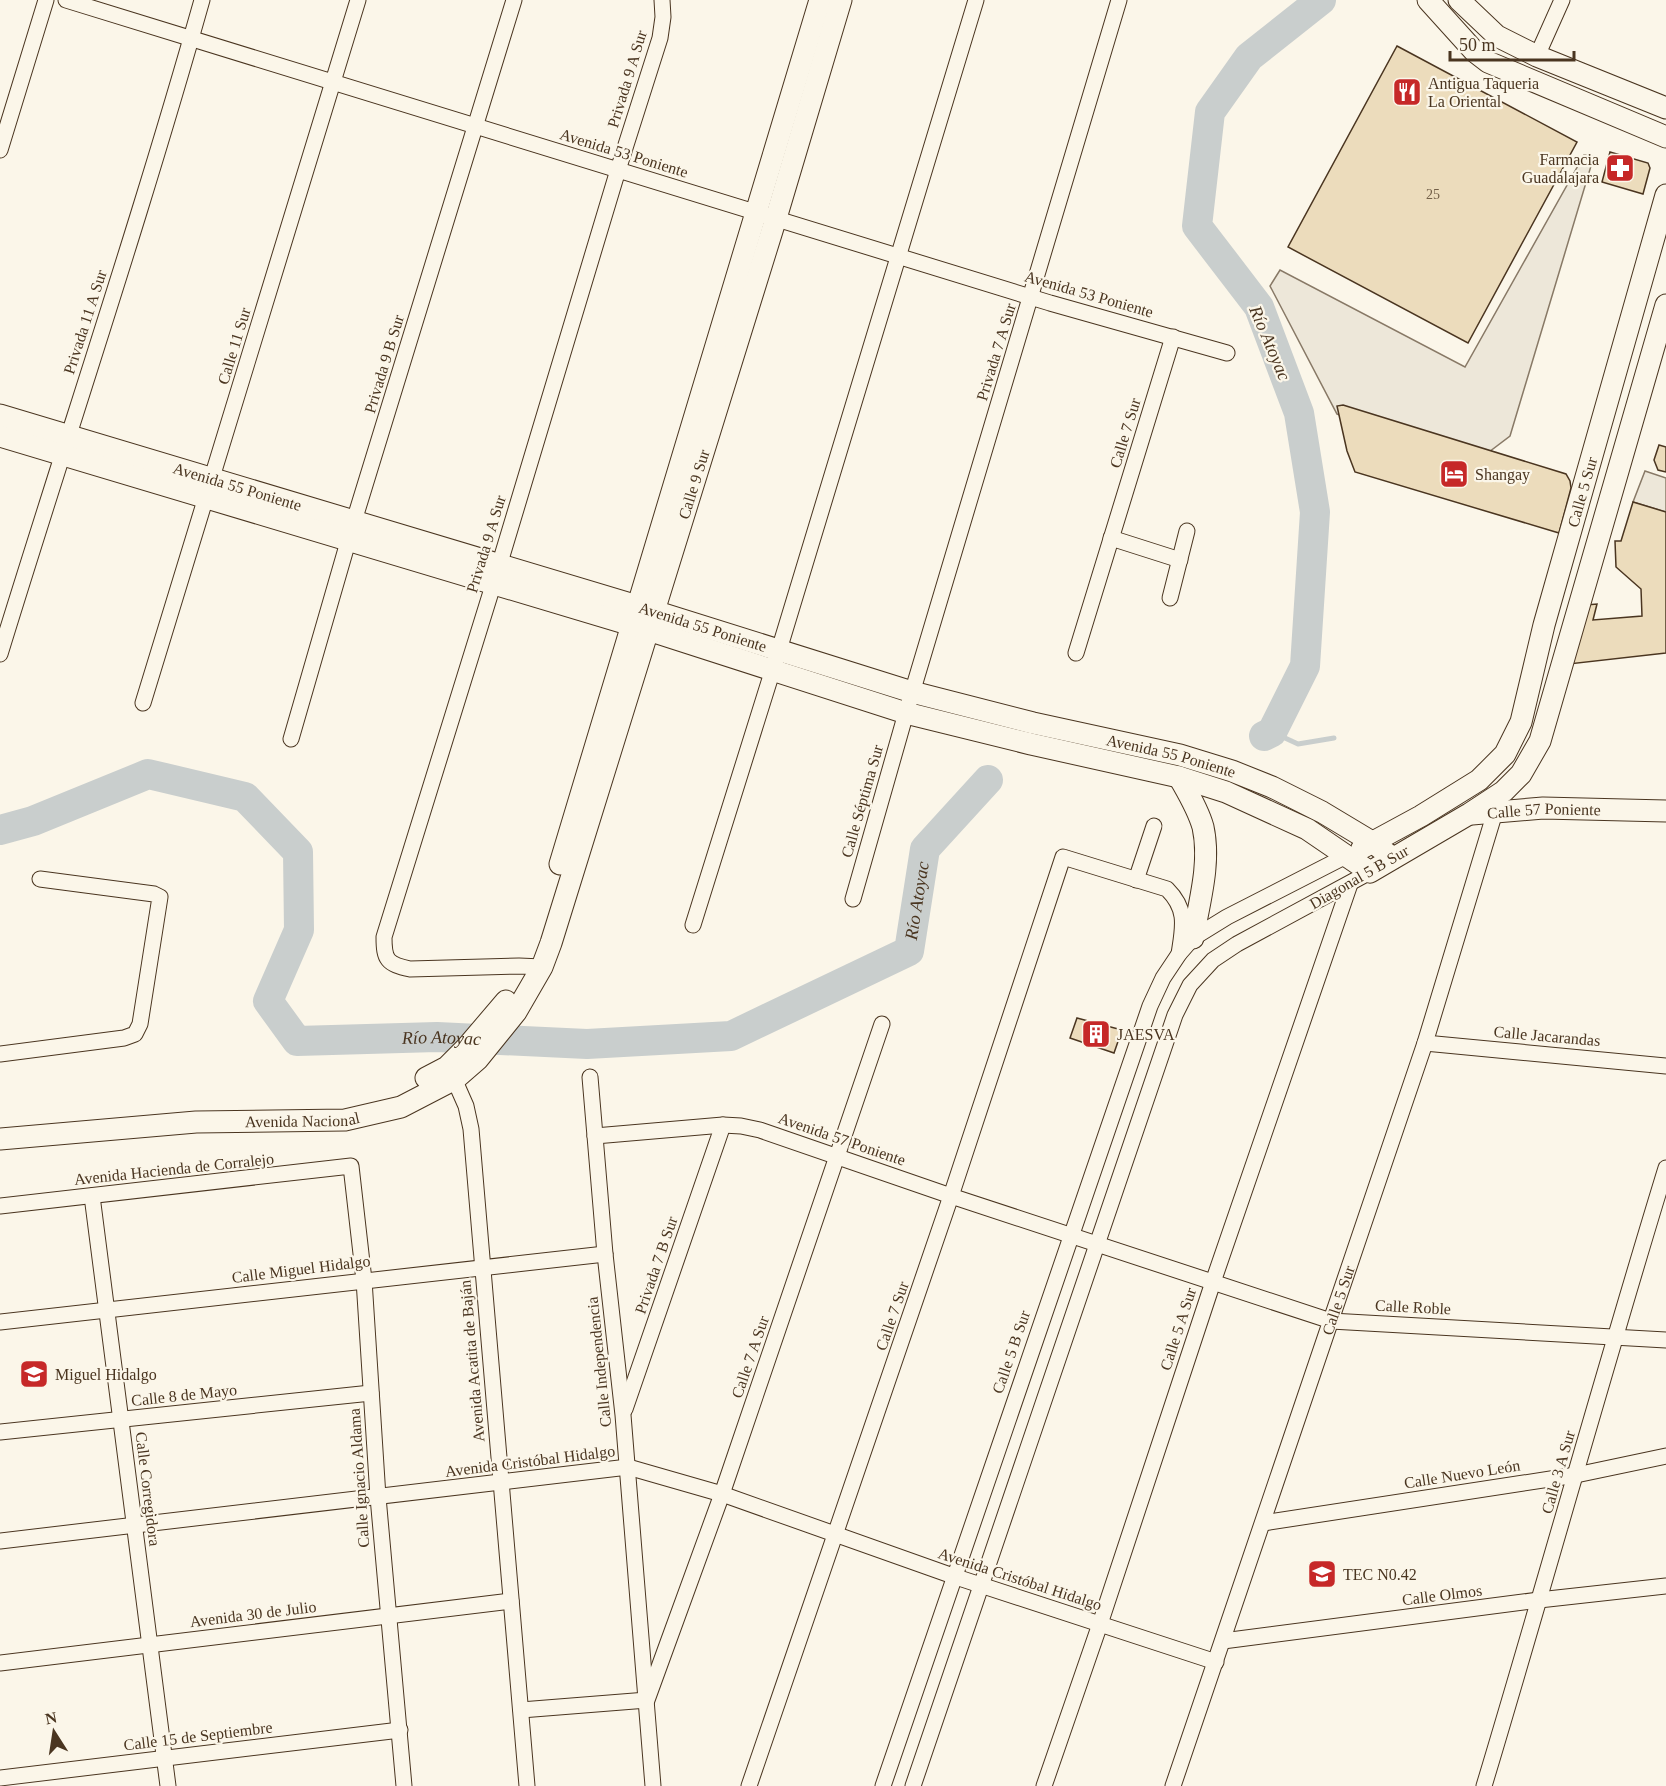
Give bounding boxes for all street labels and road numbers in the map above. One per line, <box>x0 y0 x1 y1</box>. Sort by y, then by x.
street label: Privada 9 A Sur <box>604 28 650 130</box>
street label: Avenida 53 Poniente <box>558 125 690 181</box>
street label: Privada 11 A Sur <box>60 267 110 376</box>
street label: Avenida 53 Poniente <box>1023 267 1155 321</box>
street label: Privada 7 A Sur <box>973 301 1019 403</box>
street label: Calle 11 Sur <box>214 305 254 386</box>
street label: Privada 9 B Sur <box>361 312 407 415</box>
street label: Calle 7 Sur <box>1106 395 1144 470</box>
street label: Calle 9 Sur <box>675 447 712 521</box>
street label: Calle 5 Sur <box>1564 454 1600 529</box>
street label: Avenida 55 Poniente <box>171 459 304 513</box>
street label: Privada 9 A Sur <box>463 493 509 595</box>
street label: Avenida 55 Poniente <box>637 598 769 654</box>
street label: Avenida 55 Poniente <box>1105 731 1239 780</box>
street label: Calle Séptima Sur <box>838 742 887 860</box>
street label: Calle 57 Poniente <box>1486 799 1601 821</box>
street label: Diagonal 5 B Sur <box>1306 841 1413 913</box>
street label: Calle Jacarandas <box>1493 1023 1601 1049</box>
street label: Avenida Nacional <box>245 1108 362 1130</box>
street label: Avenida 57 Poniente <box>776 1109 908 1169</box>
street label: Avenida Hacienda de Corralejo <box>73 1150 275 1189</box>
street label: Privada 7 B Sur <box>631 1213 681 1316</box>
street label: Calle Miguel Hidalgo <box>231 1252 371 1287</box>
street label: Calle 5 Sur <box>1318 1263 1358 1337</box>
street label: Avenida Acatita de Baján <box>456 1279 489 1443</box>
street label: Calle 7 Sur <box>872 1279 912 1353</box>
street label: Calle 5 A Sur <box>1157 1285 1200 1372</box>
street label: Calle Independencia <box>584 1296 615 1428</box>
street label: Calle Roble <box>1375 1297 1451 1317</box>
street label: Calle 5 B Sur <box>989 1308 1033 1396</box>
street label: Calle 7 A Sur <box>728 1313 772 1400</box>
street label: Calle 8 de Mayo <box>130 1381 238 1410</box>
street label: Calle Ignacio Aldama <box>346 1408 373 1548</box>
street label: Calle 3 A Sur <box>1538 1428 1578 1516</box>
street label: Calle Corregidora <box>132 1431 163 1547</box>
street label: Avenida Cristóbal Hidalgo <box>444 1442 616 1481</box>
street label: Calle Nuevo León <box>1403 1456 1521 1492</box>
street label: Avenida Cristóbal Hidalgo <box>936 1544 1104 1614</box>
street label: Calle Olmos <box>1401 1582 1483 1608</box>
street label: Avenida 30 de Julio <box>189 1598 317 1630</box>
street label: Calle 15 de Septiembre <box>123 1718 273 1755</box>

